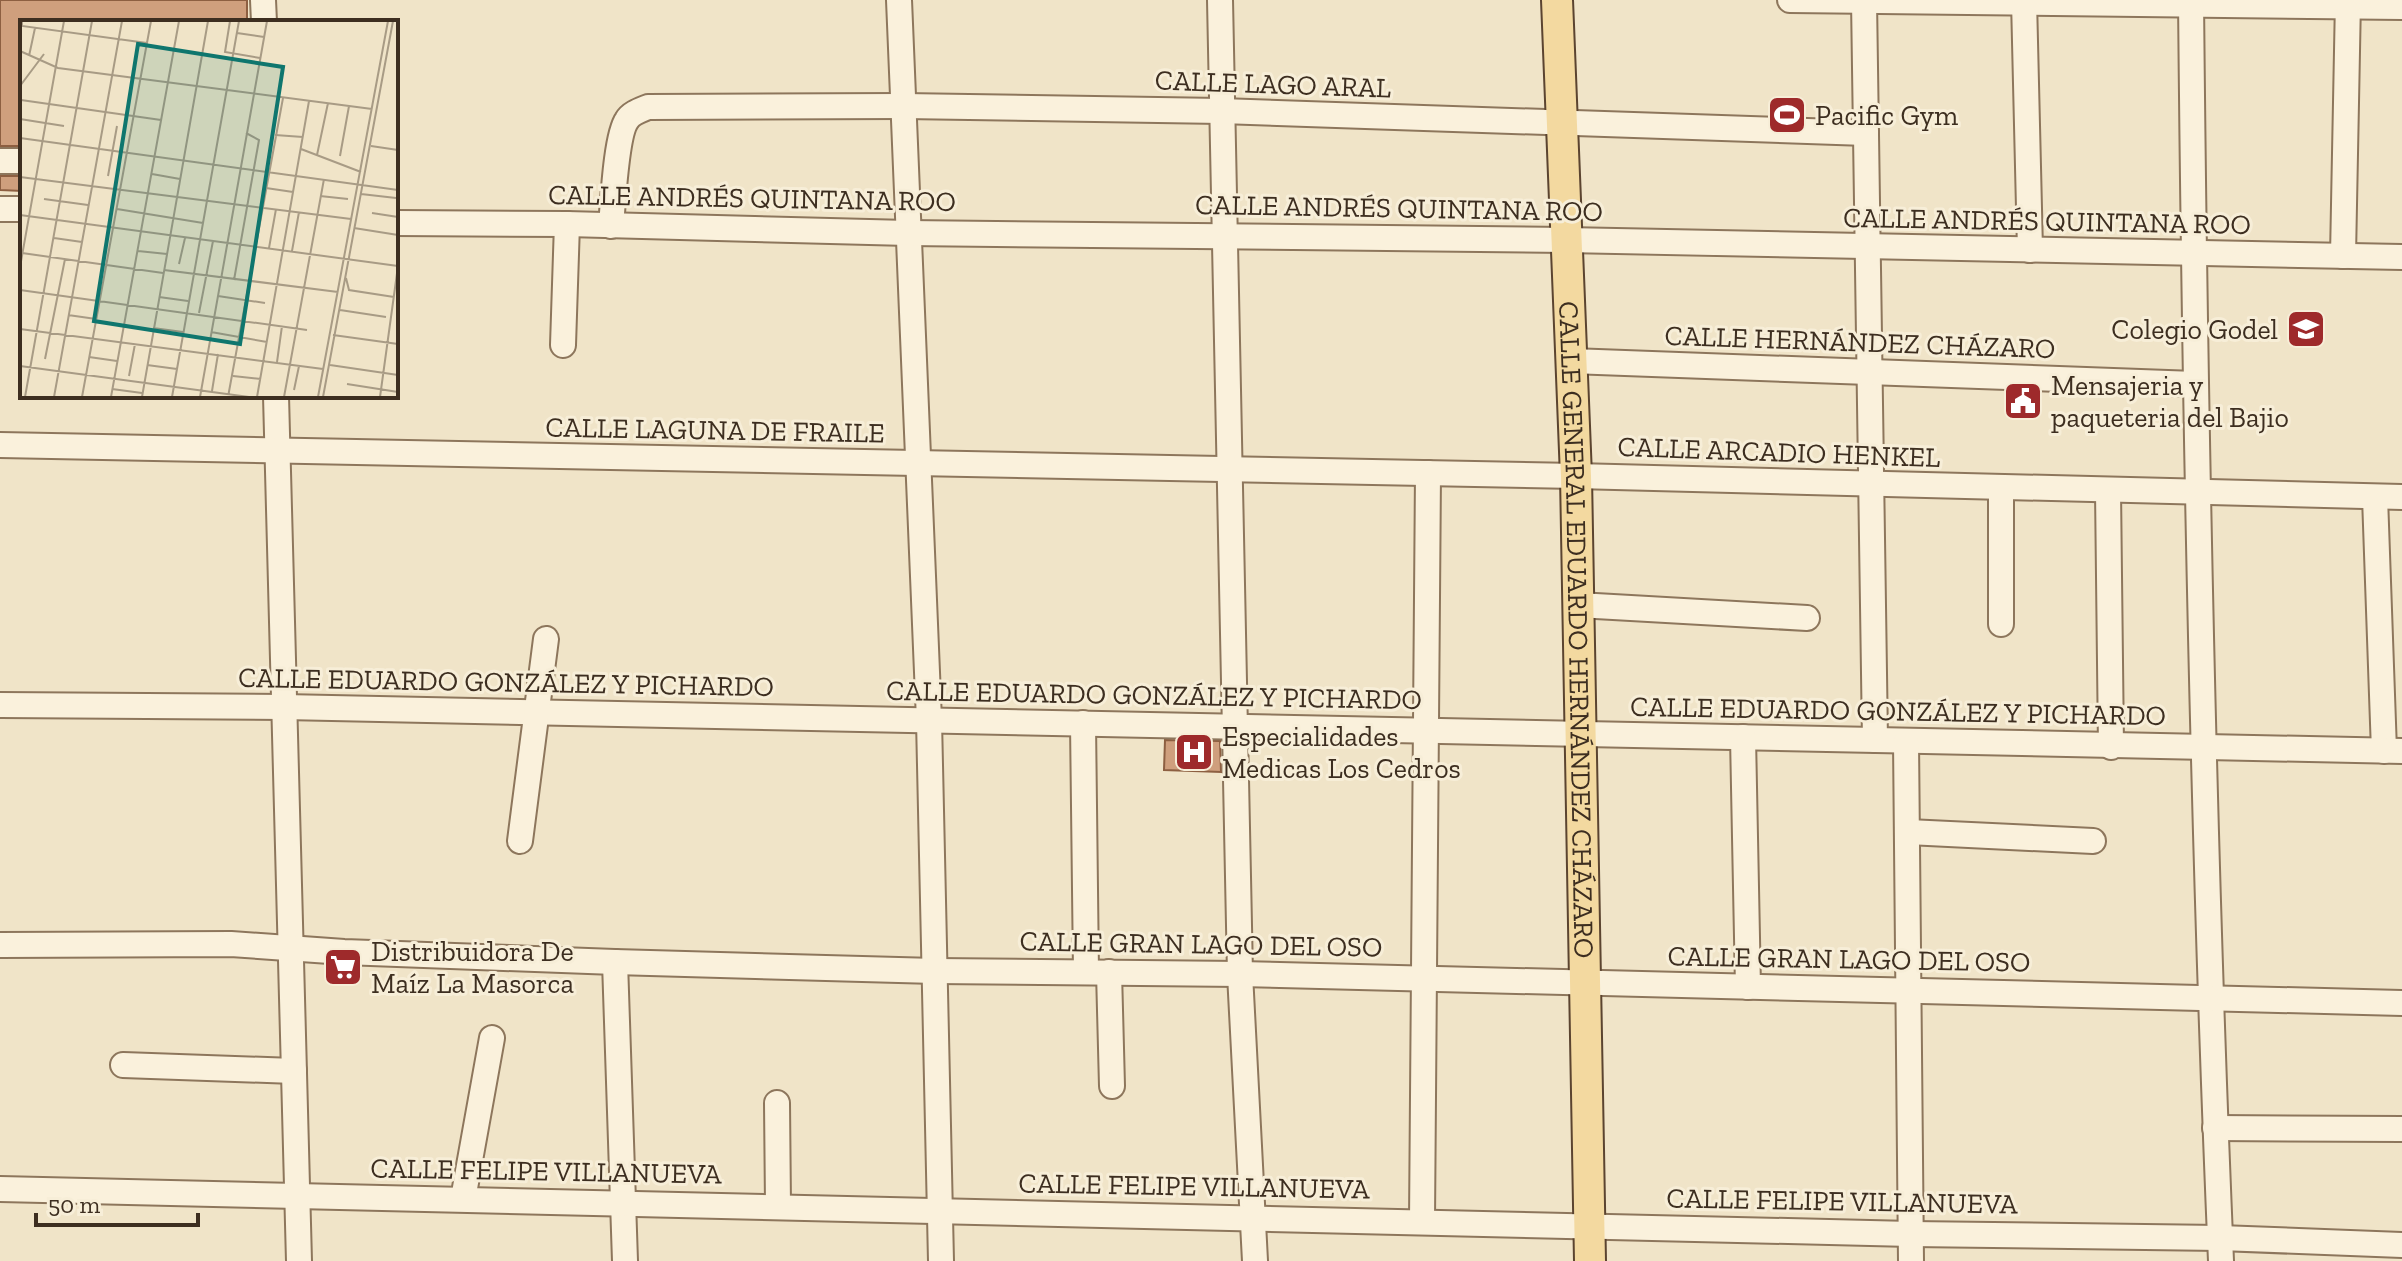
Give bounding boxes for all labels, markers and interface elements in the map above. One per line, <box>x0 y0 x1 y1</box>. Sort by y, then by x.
inset map <box>20 20 398 398</box>
street label: CALLE LAGO ARAL <box>1154 63 1392 105</box>
sports icon: Pacific Gym <box>1766 94 1808 136</box>
place label: Pacific Gym <box>1815 99 1958 132</box>
street label: CALLE ANDRÉS QUINTANA ROO <box>548 178 956 218</box>
street label: CALLE ANDRÉS QUINTANA ROO <box>1195 188 1603 228</box>
street label: CALLE ANDRÉS QUINTANA ROO <box>1843 201 2251 241</box>
street label: CALLE GENERAL EDUARDO HERNÁNDEZ CHÁZARO <box>1553 300 1601 958</box>
school or university icon: Colegio Godel <box>2285 308 2327 350</box>
place label: Colegio Godel <box>2111 313 2278 346</box>
street label: CALLE HERNÁNDEZ CHÁZARO <box>1664 319 2056 365</box>
place label: Mensajeria y paqueteria del Bajio <box>2051 369 2289 434</box>
public building icon: Mensajeria y paqueteria del Bajio <box>2002 380 2044 422</box>
street label: CALLE LAGUNA DE FRAILE <box>545 411 885 449</box>
street label: CALLE ARCADIO HENKEL <box>1617 430 1941 474</box>
street label: CALLE EDUARDO GONZÁLEZ Y PICHARDO <box>238 661 774 703</box>
street label: CALLE EDUARDO GONZÁLEZ Y PICHARDO <box>886 674 1422 716</box>
street label: CALLE EDUARDO GONZÁLEZ Y PICHARDO <box>1630 690 2166 732</box>
place label: Especialidades Medicas Los Cedros <box>1222 720 1461 785</box>
hospital icon: Especialidades Medicas Los Cedros <box>1173 731 1215 773</box>
street label: CALLE GRAN LAGO DEL OSO <box>1019 924 1383 964</box>
place label: Distribuidora De Maíz La Masorca <box>371 935 575 1000</box>
street label: CALLE GRAN LAGO DEL OSO <box>1667 939 2031 979</box>
supermarket icon: Distribuidora De Maíz La Masorca <box>322 946 364 988</box>
street label: CALLE FELIPE VILLANUEVA <box>370 1151 723 1191</box>
street label: CALLE FELIPE VILLANUEVA <box>1018 1166 1371 1206</box>
scale bar <box>36 1177 198 1227</box>
street label: CALLE FELIPE VILLANUEVA <box>1666 1181 2019 1221</box>
text: 50 m <box>48 1190 101 1219</box>

